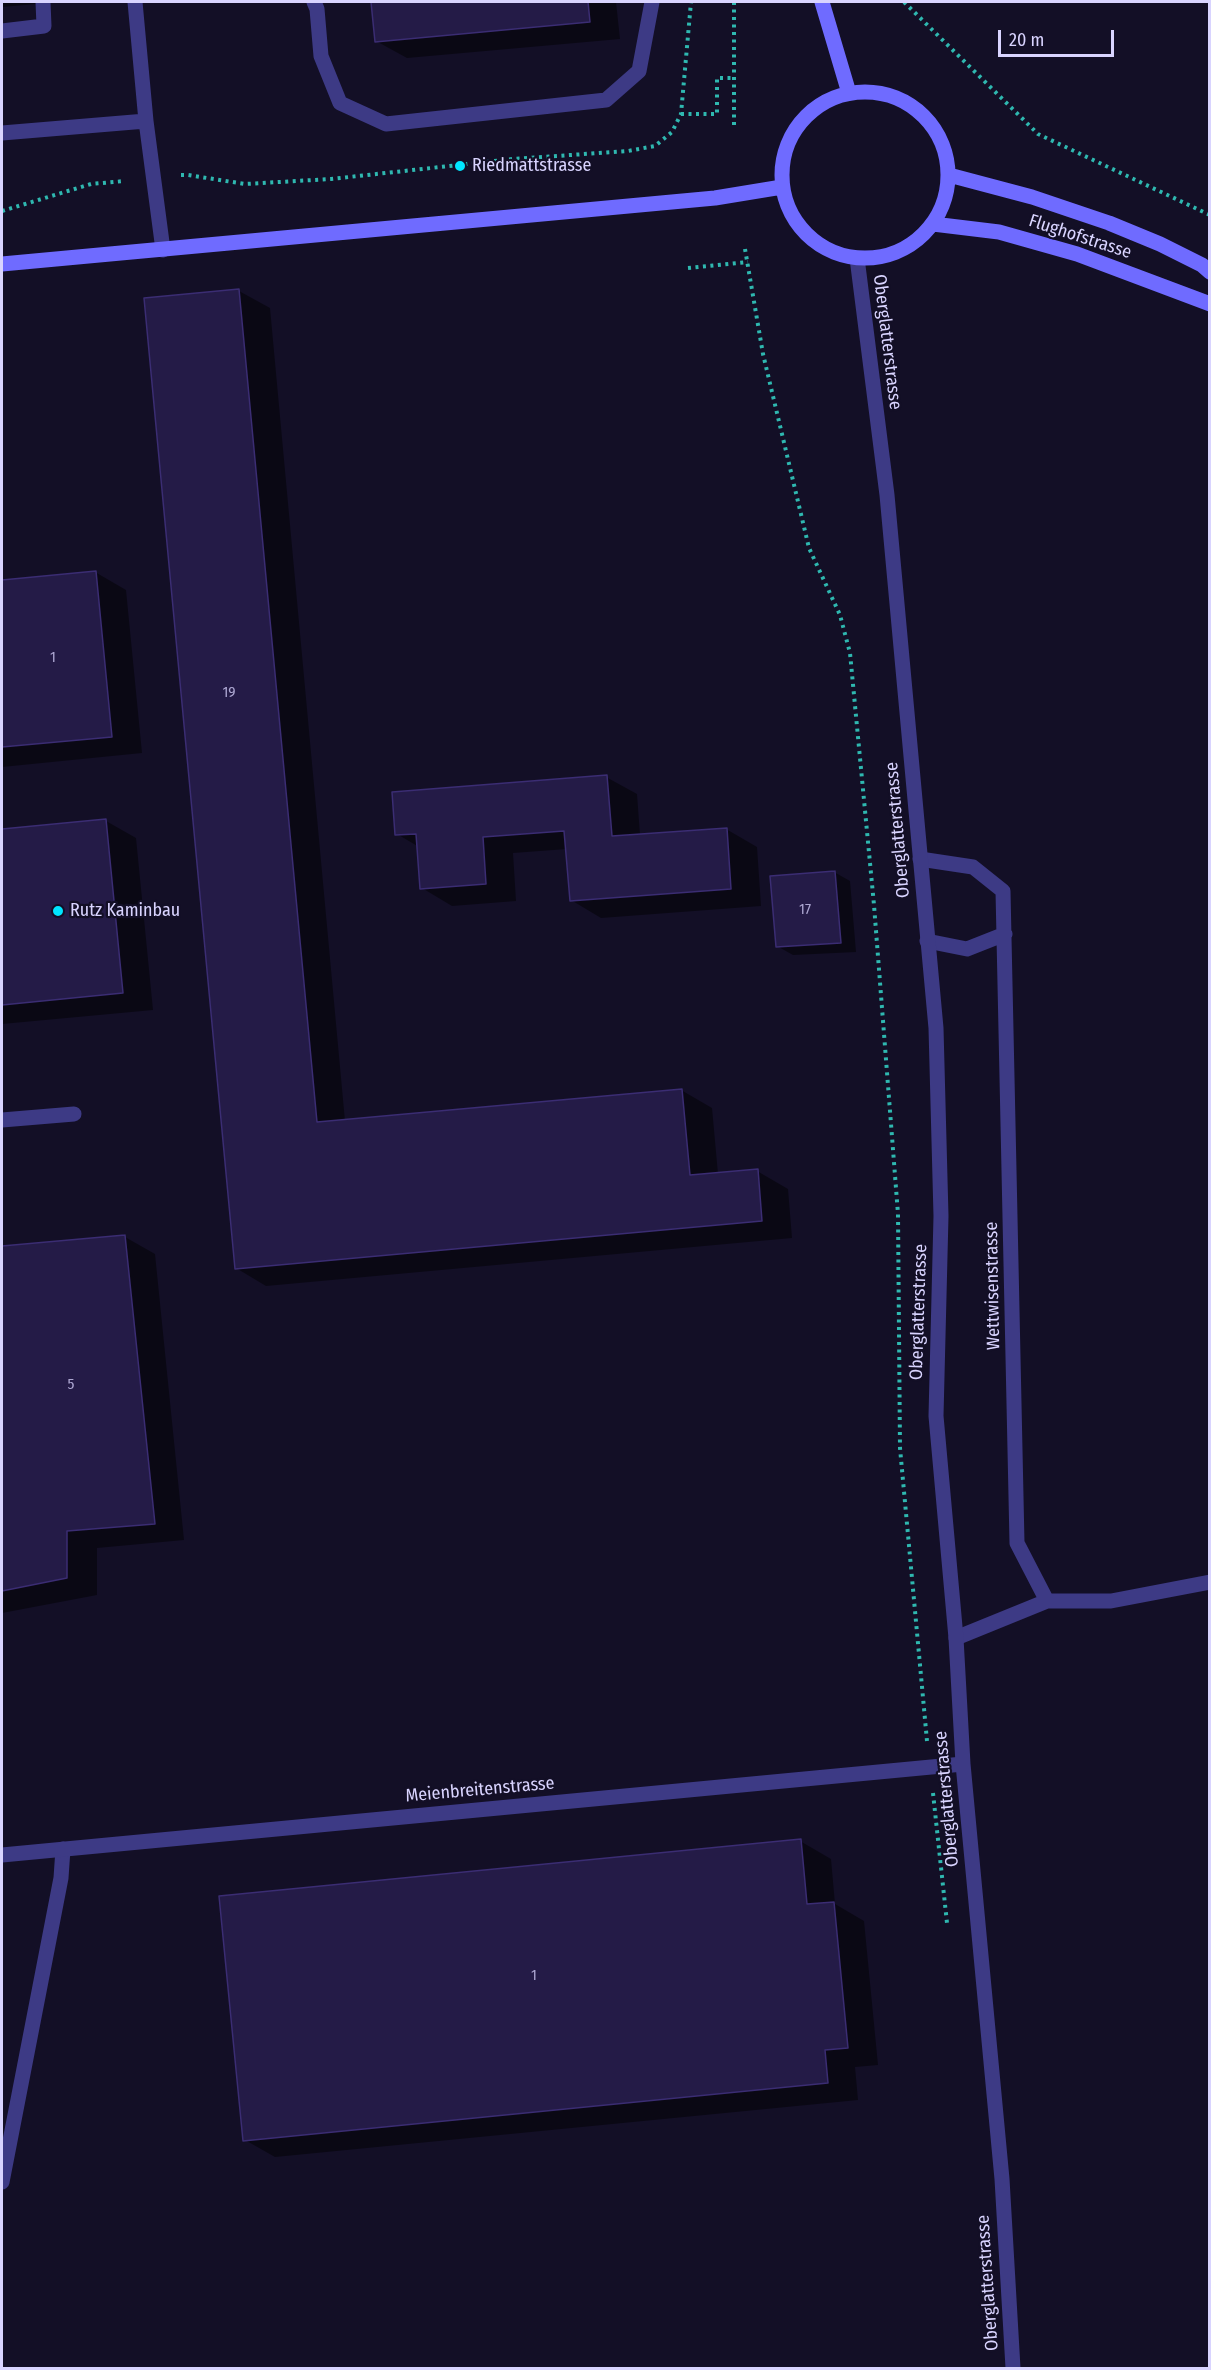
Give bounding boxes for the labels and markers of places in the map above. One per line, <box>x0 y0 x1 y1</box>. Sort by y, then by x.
place label: Riedmattstrasse <box>472 155 591 177</box>
marker: Riedmattstrasse <box>453 159 467 173</box>
place label: Rutz Kaminbau <box>70 900 180 922</box>
marker: Rutz Kaminbau <box>51 904 65 918</box>

